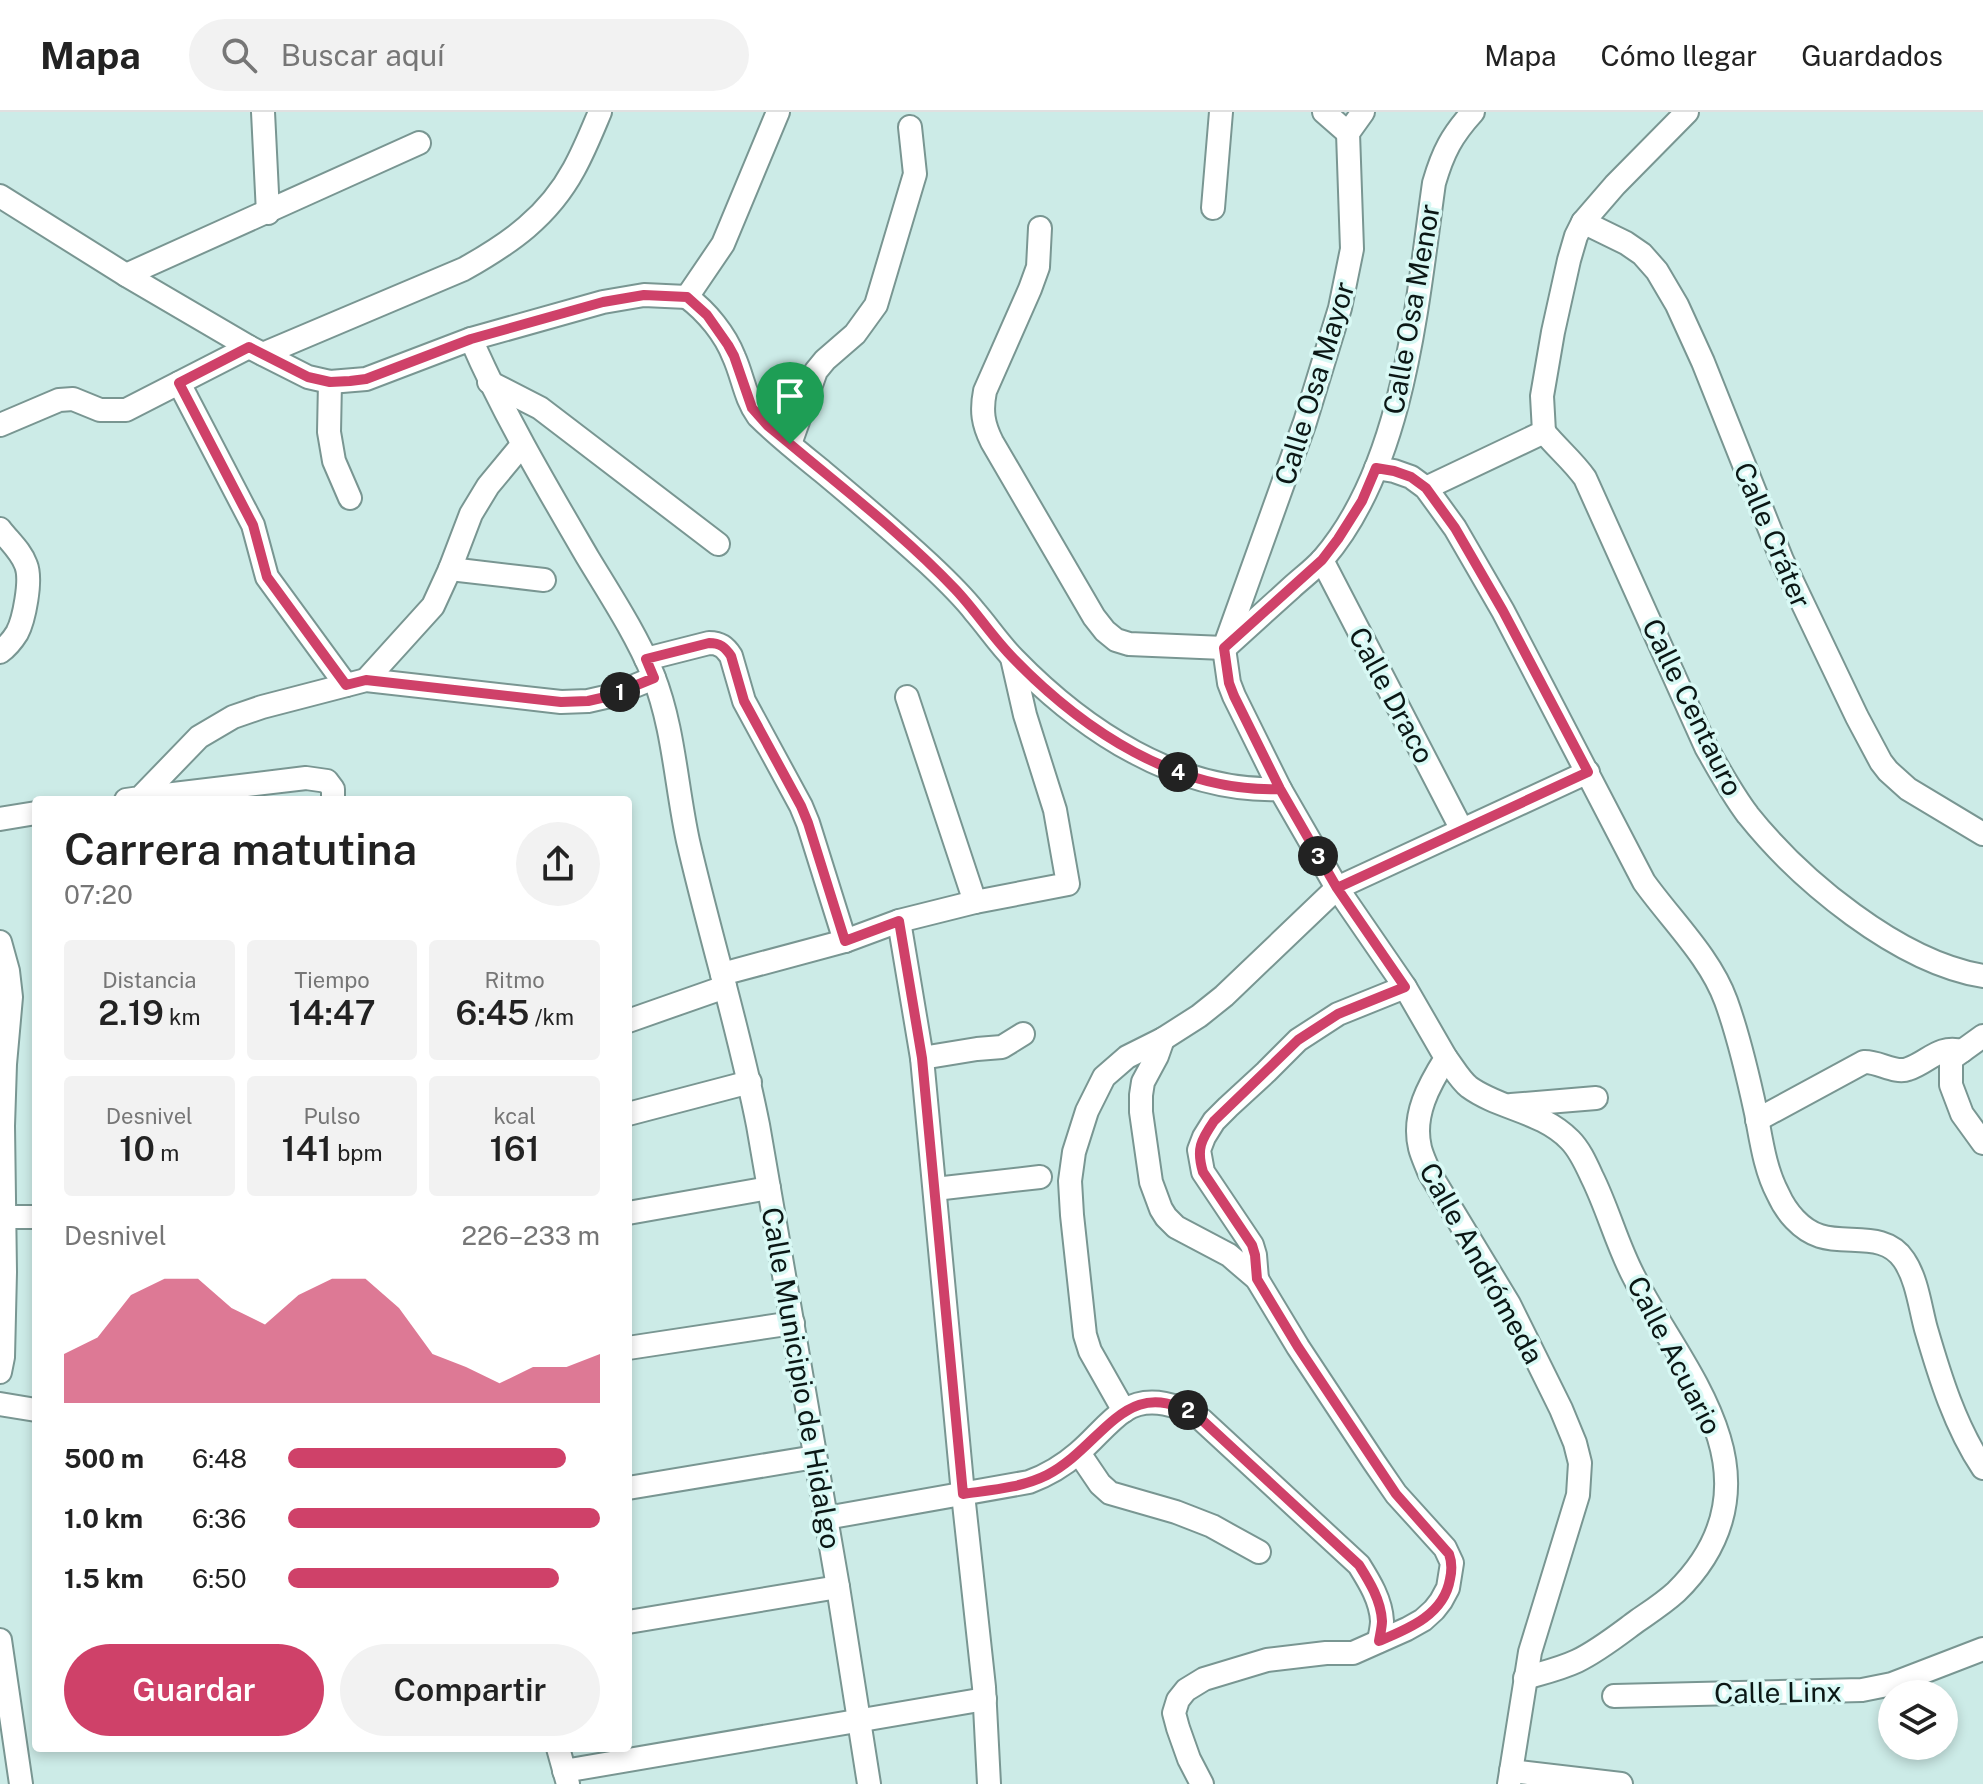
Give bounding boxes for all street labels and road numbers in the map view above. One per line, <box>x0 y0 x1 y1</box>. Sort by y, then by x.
street label: Calle Osa Menor <box>1376 201 1446 417</box>
street label: Calle Osa Mayor <box>1267 277 1361 489</box>
street label: Calle Cráter <box>1728 457 1818 613</box>
street label: Calle Centauro <box>1636 613 1750 801</box>
street label: Calle Draco <box>1342 621 1442 769</box>
street label: Calle Andrómeda <box>1413 1157 1551 1369</box>
street label: Calle Municipio de Hidalgo <box>756 1205 848 1551</box>
street label: Calle Acuario <box>1621 1270 1729 1440</box>
street label: Calle Linx <box>1714 1674 1842 1710</box>

